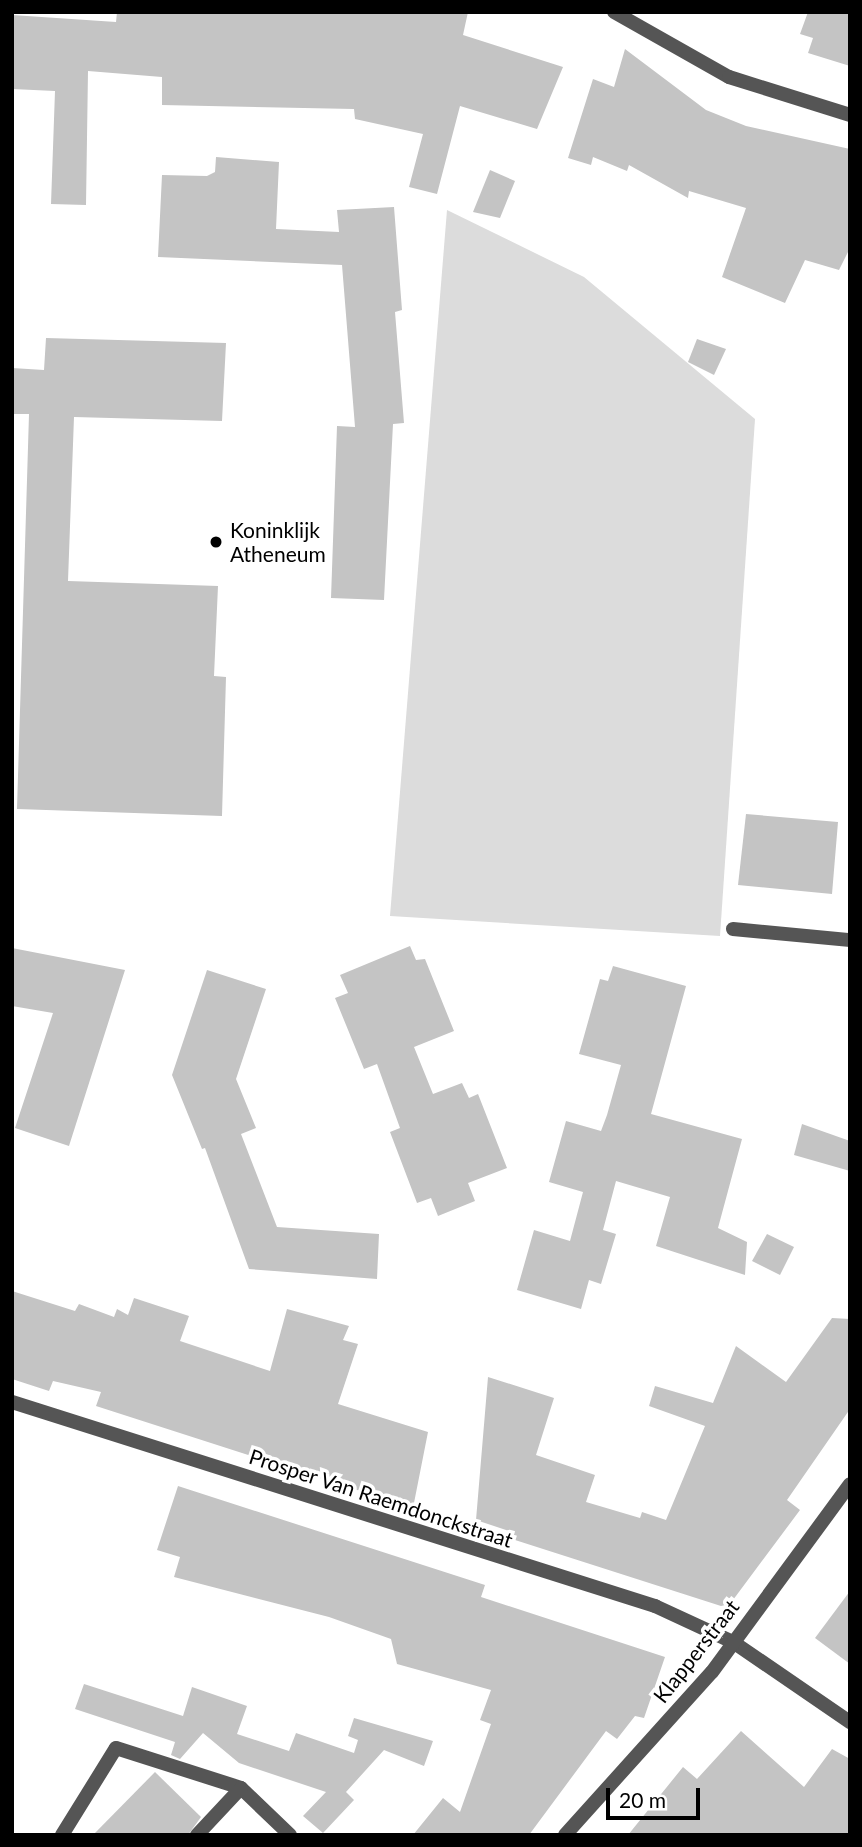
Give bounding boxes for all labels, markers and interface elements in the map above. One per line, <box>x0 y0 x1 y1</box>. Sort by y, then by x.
place label: Koninklijk Atheneum <box>230 517 326 567</box>
marker: Koninklijk Atheneum <box>208 534 224 550</box>
street label: Prosper Van Raemdonckstraat <box>245 1443 517 1553</box>
street label: Klapperstraat <box>648 1594 744 1708</box>
scale bar <box>610 1773 704 1817</box>
text: 20 m <box>619 1787 666 1812</box>

